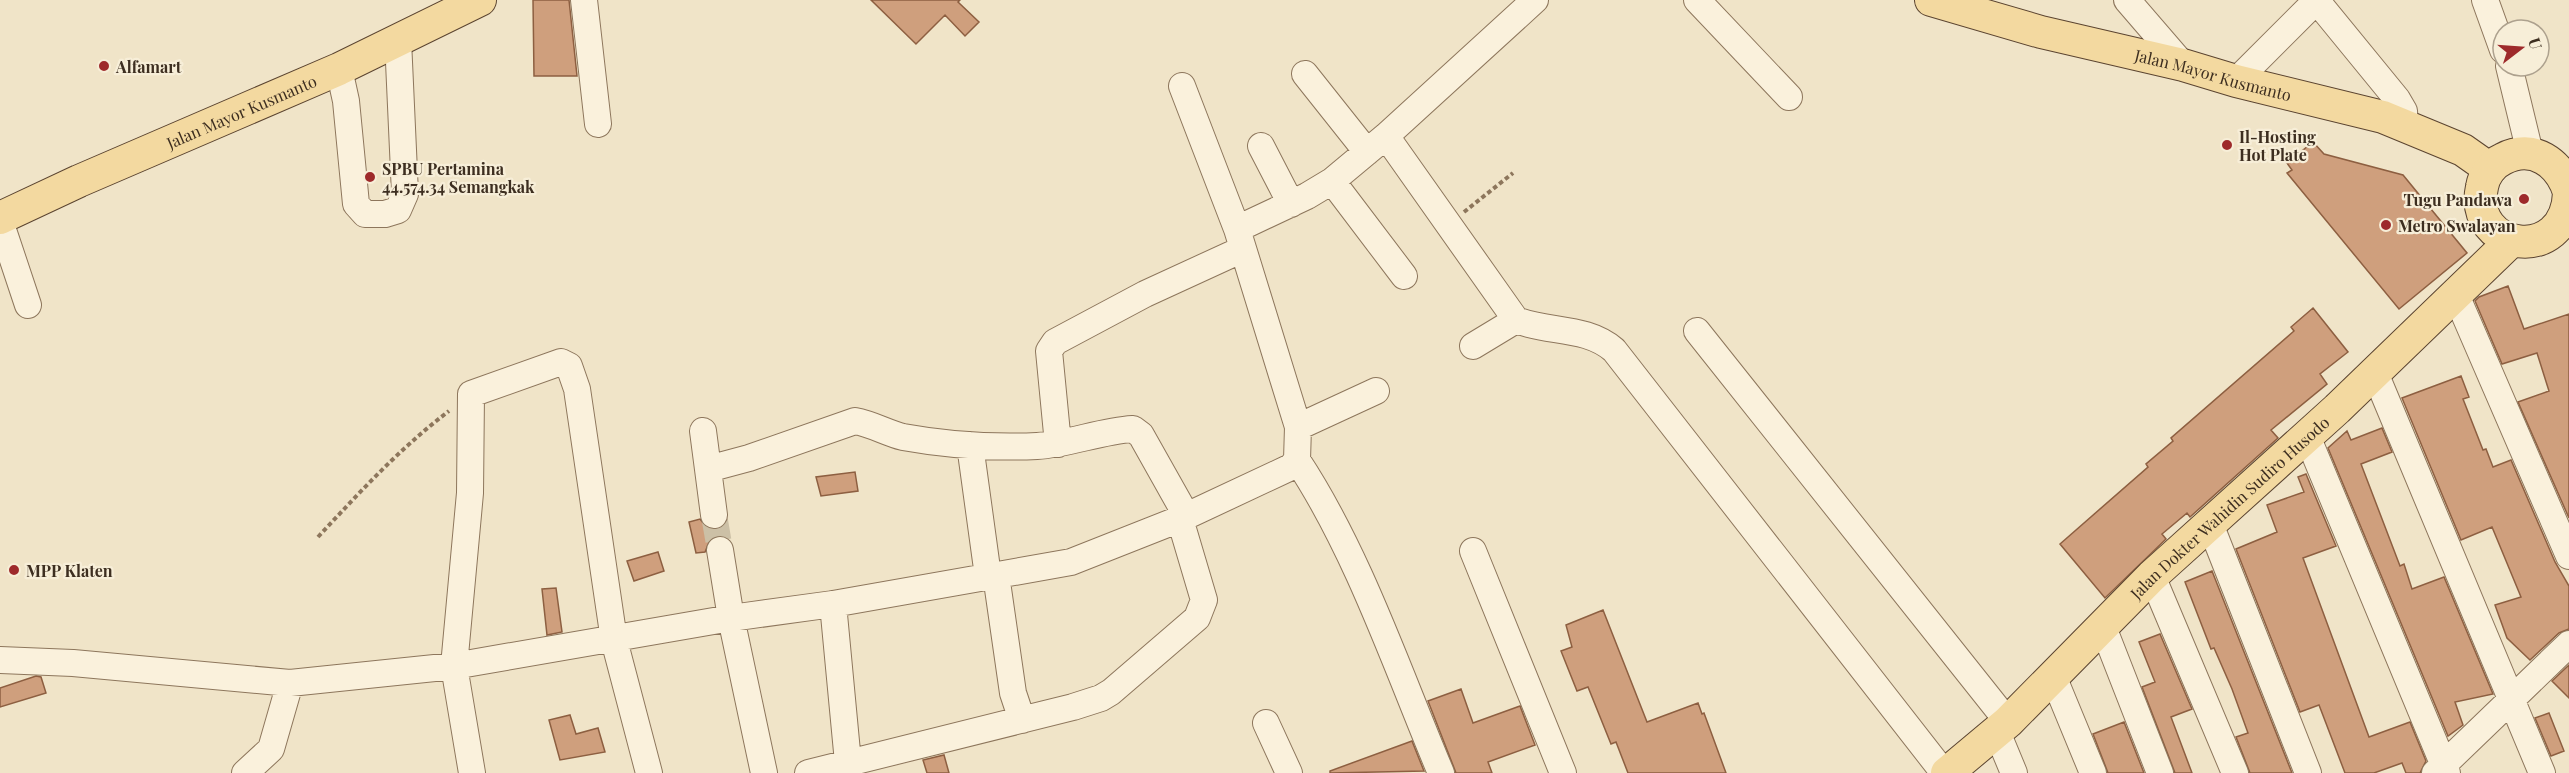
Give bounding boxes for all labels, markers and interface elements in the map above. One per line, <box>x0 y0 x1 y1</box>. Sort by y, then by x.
north arrow <box>2491 18 2551 78</box>
text: U <box>2524 35 2547 52</box>
street label: Jalan Mayor Kusmanto <box>2132 43 2294 105</box>
place label: Alfamart <box>115 56 182 77</box>
marker: Alfamart <box>97 59 111 73</box>
street label: Jalan Mayor Kusmanto <box>162 69 320 153</box>
place label: Il-Hosting Hot Plate <box>2239 126 2316 165</box>
marker: Il-Hosting Hot Plate <box>2220 138 2234 152</box>
place label: SPBU Pertamina 44.574.34 Semangkak <box>382 158 535 197</box>
marker: SPBU Pertamina 44.574.34 Semangkak <box>363 170 377 184</box>
place label: Tugu Pandawa <box>2404 189 2513 210</box>
marker: Tugu Pandawa <box>2517 192 2531 206</box>
place label: Metro Swalayan <box>2398 215 2516 236</box>
marker: Metro Swalayan <box>2379 218 2393 232</box>
street label: Jalan Dokter Wahidin Sudiro Husodo <box>2124 411 2333 604</box>
place label: MPP Klaten <box>26 560 113 581</box>
marker: MPP Klaten <box>7 563 21 577</box>

